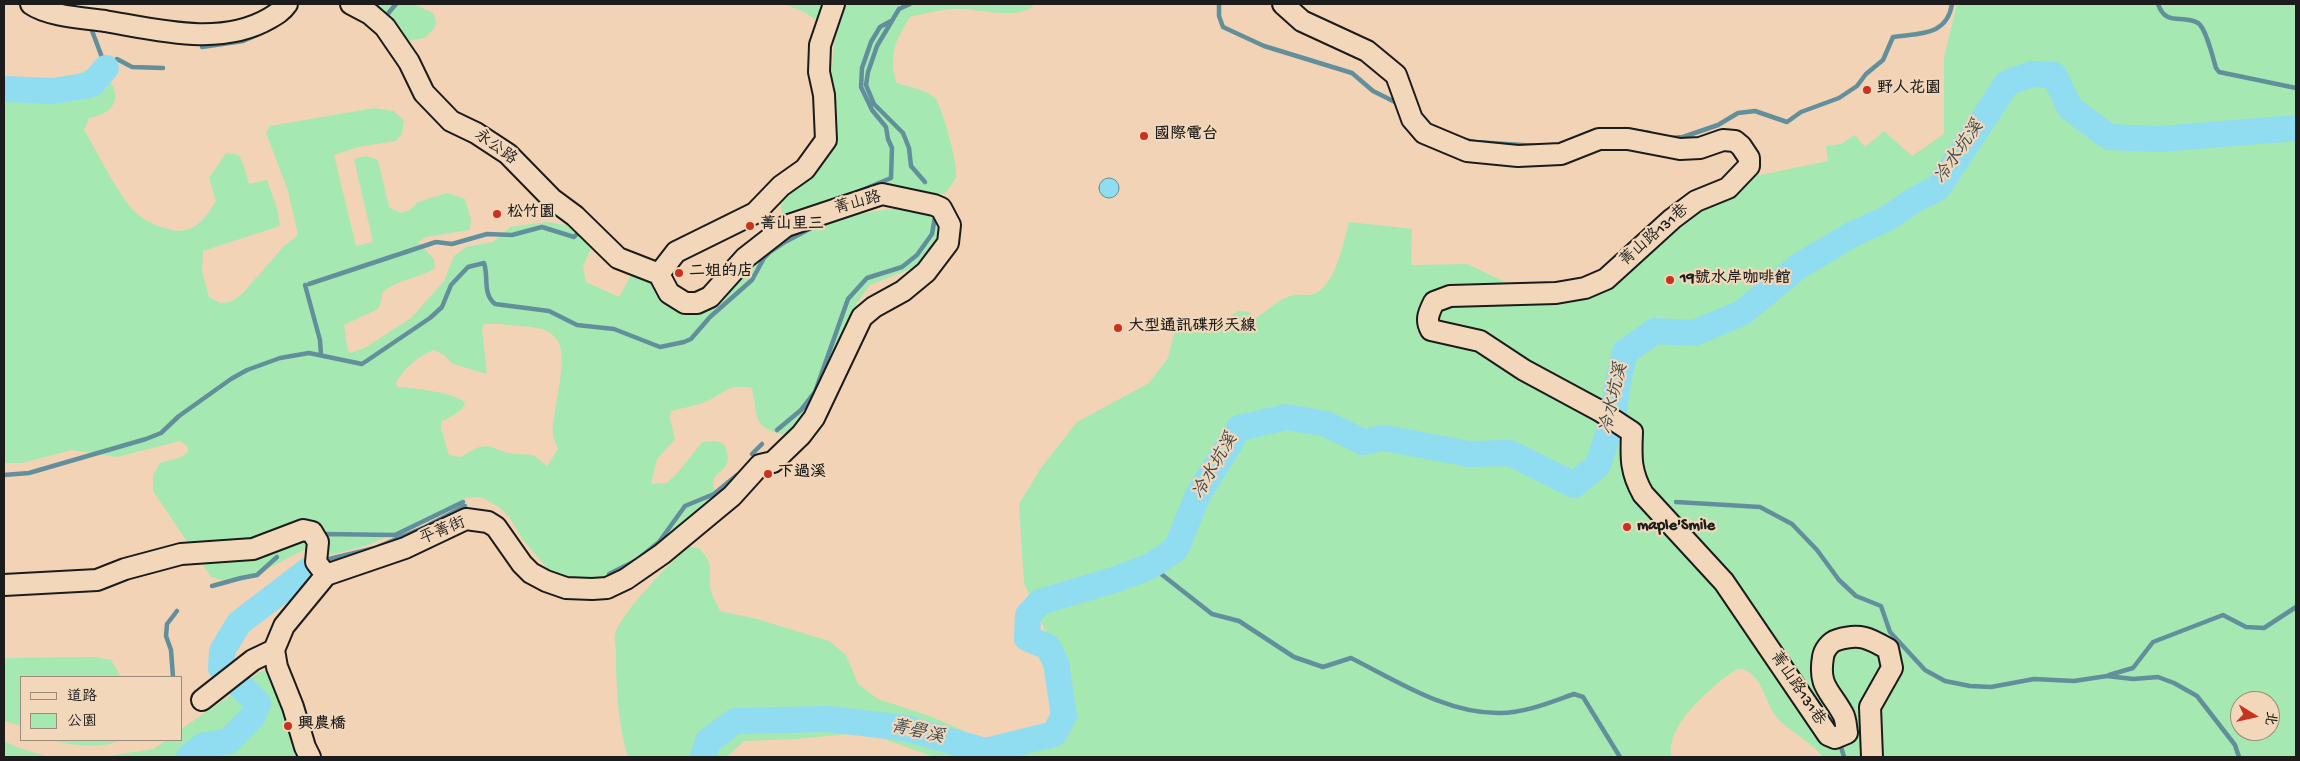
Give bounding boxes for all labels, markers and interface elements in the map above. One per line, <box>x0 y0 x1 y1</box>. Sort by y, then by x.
place label: 野人花園 <box>1877 80 1941 100</box>
marker: 野人花園 <box>1861 84 1873 96</box>
water label: 冷水坑溪 <box>1931 117 1989 189</box>
street label: 永公路 <box>470 126 520 170</box>
place label: 國際電台 <box>1154 126 1218 146</box>
marker: 國際電台 <box>1138 130 1150 142</box>
street label: 菁山路 <box>832 189 884 219</box>
street label: 菁山路131巷 <box>1617 201 1693 271</box>
place label: 松竹園 <box>507 204 555 224</box>
marker: 松竹園 <box>491 208 503 220</box>
place label: 菁山里三 <box>760 216 824 236</box>
marker: 菁山里三 <box>744 220 756 232</box>
place label: 二姐的店 <box>689 263 753 283</box>
marker: 二姐的店 <box>673 267 685 279</box>
place label: 19號水岸咖啡館 <box>1680 270 1790 290</box>
marker: 19號水岸咖啡館 <box>1664 274 1676 286</box>
place label: 大型通訊碟形天線 <box>1128 318 1256 338</box>
marker: 大型通訊碟形天線 <box>1112 322 1124 334</box>
water label: 冷水坑溪 <box>1596 361 1634 437</box>
water label: 冷水坑溪 <box>1189 430 1243 504</box>
place label: 下過溪 <box>778 464 826 484</box>
marker: 下過溪 <box>762 468 774 480</box>
street label: 平菁街 <box>417 514 469 550</box>
place label: maple'Smile <box>1637 517 1715 537</box>
marker: maple'Smile <box>1621 521 1633 533</box>
street label: 菁山路131巷 <box>1765 648 1829 730</box>
legend <box>20 676 182 741</box>
text: 道路 <box>67 688 97 706</box>
north arrow <box>2230 691 2280 741</box>
text: 北 <box>2260 710 2279 727</box>
text: 公園 <box>67 713 97 731</box>
place label: 興農橋 <box>298 716 346 736</box>
water label: 菁礐溪 <box>888 716 946 750</box>
marker: 興農橋 <box>282 720 294 732</box>

